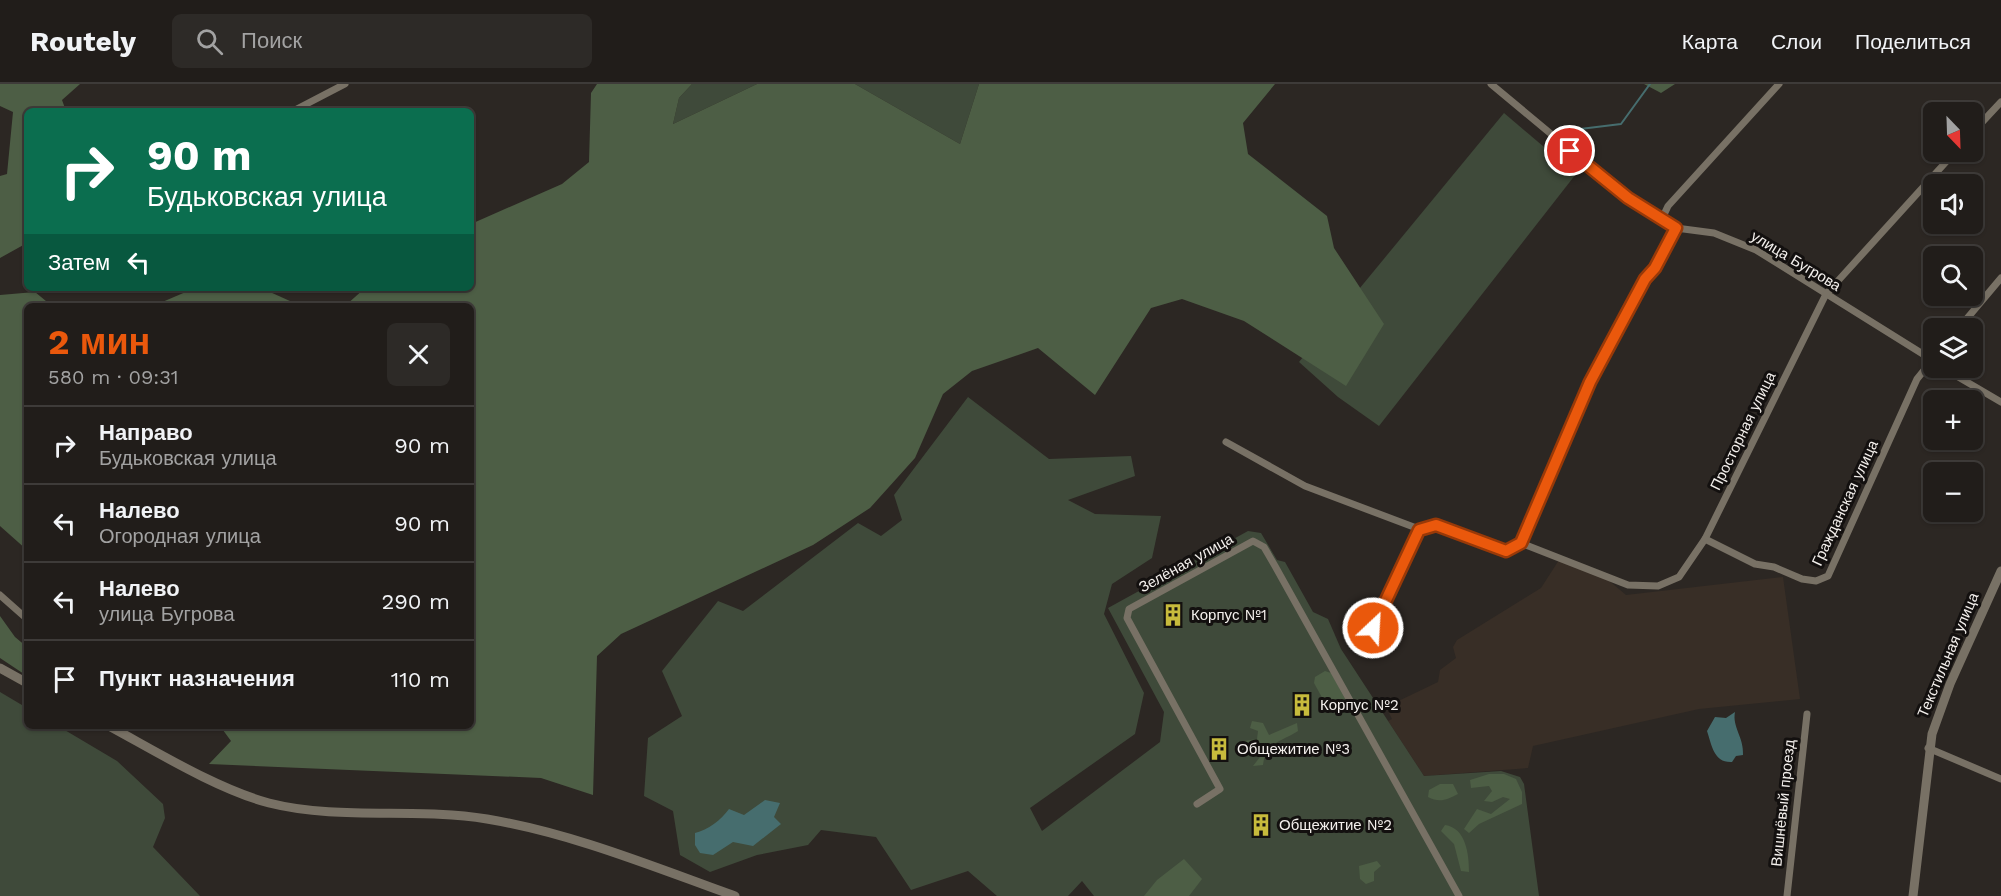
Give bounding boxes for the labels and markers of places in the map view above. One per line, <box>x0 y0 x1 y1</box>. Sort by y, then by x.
pin <box>1544 125 1595 176</box>
building icon: Корпус №1 <box>1160 602 1186 628</box>
place label: Корпус №1 <box>1191 606 1267 624</box>
building icon: Корпус №2 <box>1289 692 1315 718</box>
place label: Корпус №2 <box>1320 696 1399 714</box>
building icon: Общежитие №3 <box>1206 736 1232 762</box>
place label: Общежитие №3 <box>1237 740 1350 758</box>
building icon: Общежитие №2 <box>1248 812 1274 838</box>
place label: Общежитие №2 <box>1279 816 1392 834</box>

